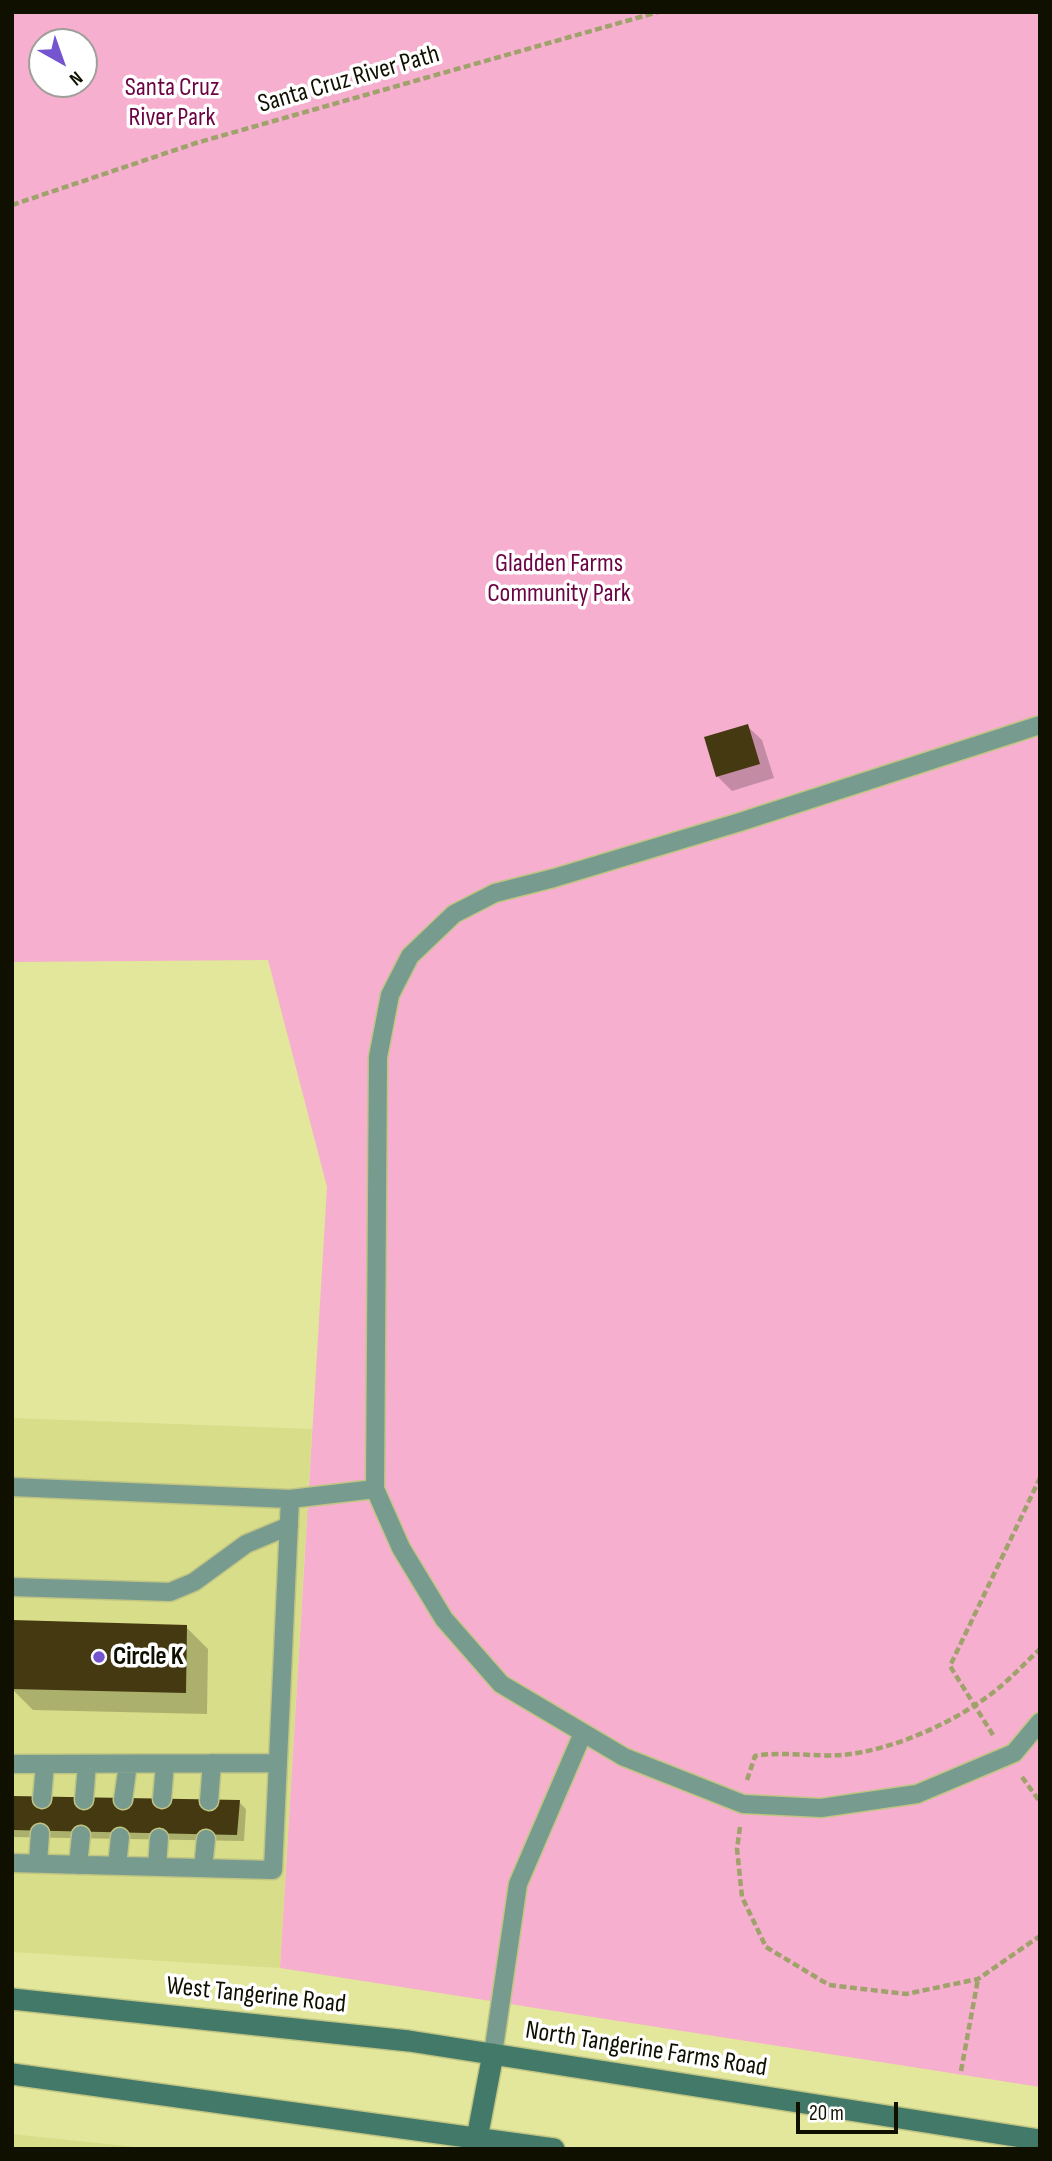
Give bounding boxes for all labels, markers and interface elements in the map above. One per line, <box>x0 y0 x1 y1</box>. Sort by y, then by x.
north arrow <box>28 28 98 98</box>
street label: Santa Cruz River Path <box>255 39 443 121</box>
text: N <box>64 66 87 90</box>
park label: Santa Cruz River Park <box>125 72 219 134</box>
park label: Gladden Farms Community Park <box>487 548 631 610</box>
place label: Circle K <box>113 1641 184 1673</box>
marker: Circle K <box>91 1649 107 1665</box>
street label: West Tangerine Road <box>165 1971 347 2021</box>
street label: North Tangerine Farms Road <box>523 2016 769 2084</box>
scale bar <box>800 2088 902 2132</box>
text: 20 m <box>809 2101 844 2126</box>

